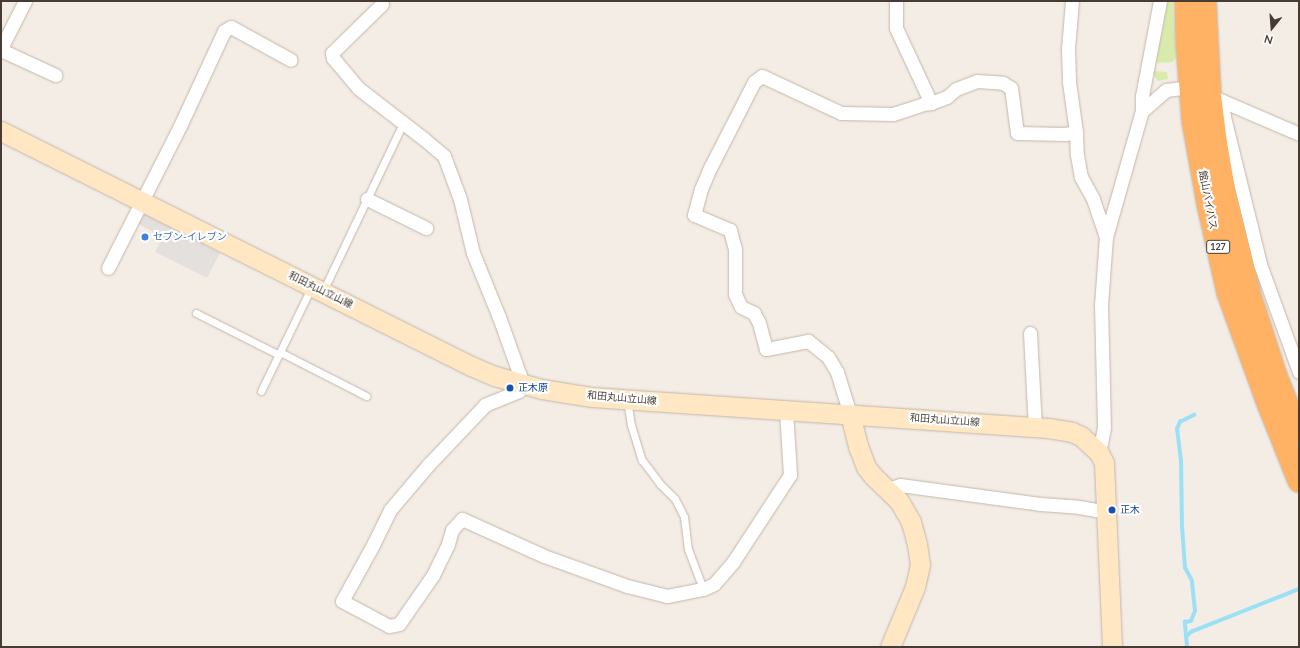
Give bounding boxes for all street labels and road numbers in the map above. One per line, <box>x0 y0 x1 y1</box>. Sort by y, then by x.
street label: 館山バイパス <box>1196 169 1220 231</box>
road number: 127 <box>1206 240 1230 254</box>
street label: 和田丸山立山線 <box>287 269 355 311</box>
street label: 和田丸山立山線 <box>587 389 657 407</box>
street label: 和田丸山立山線 <box>910 412 980 428</box>

